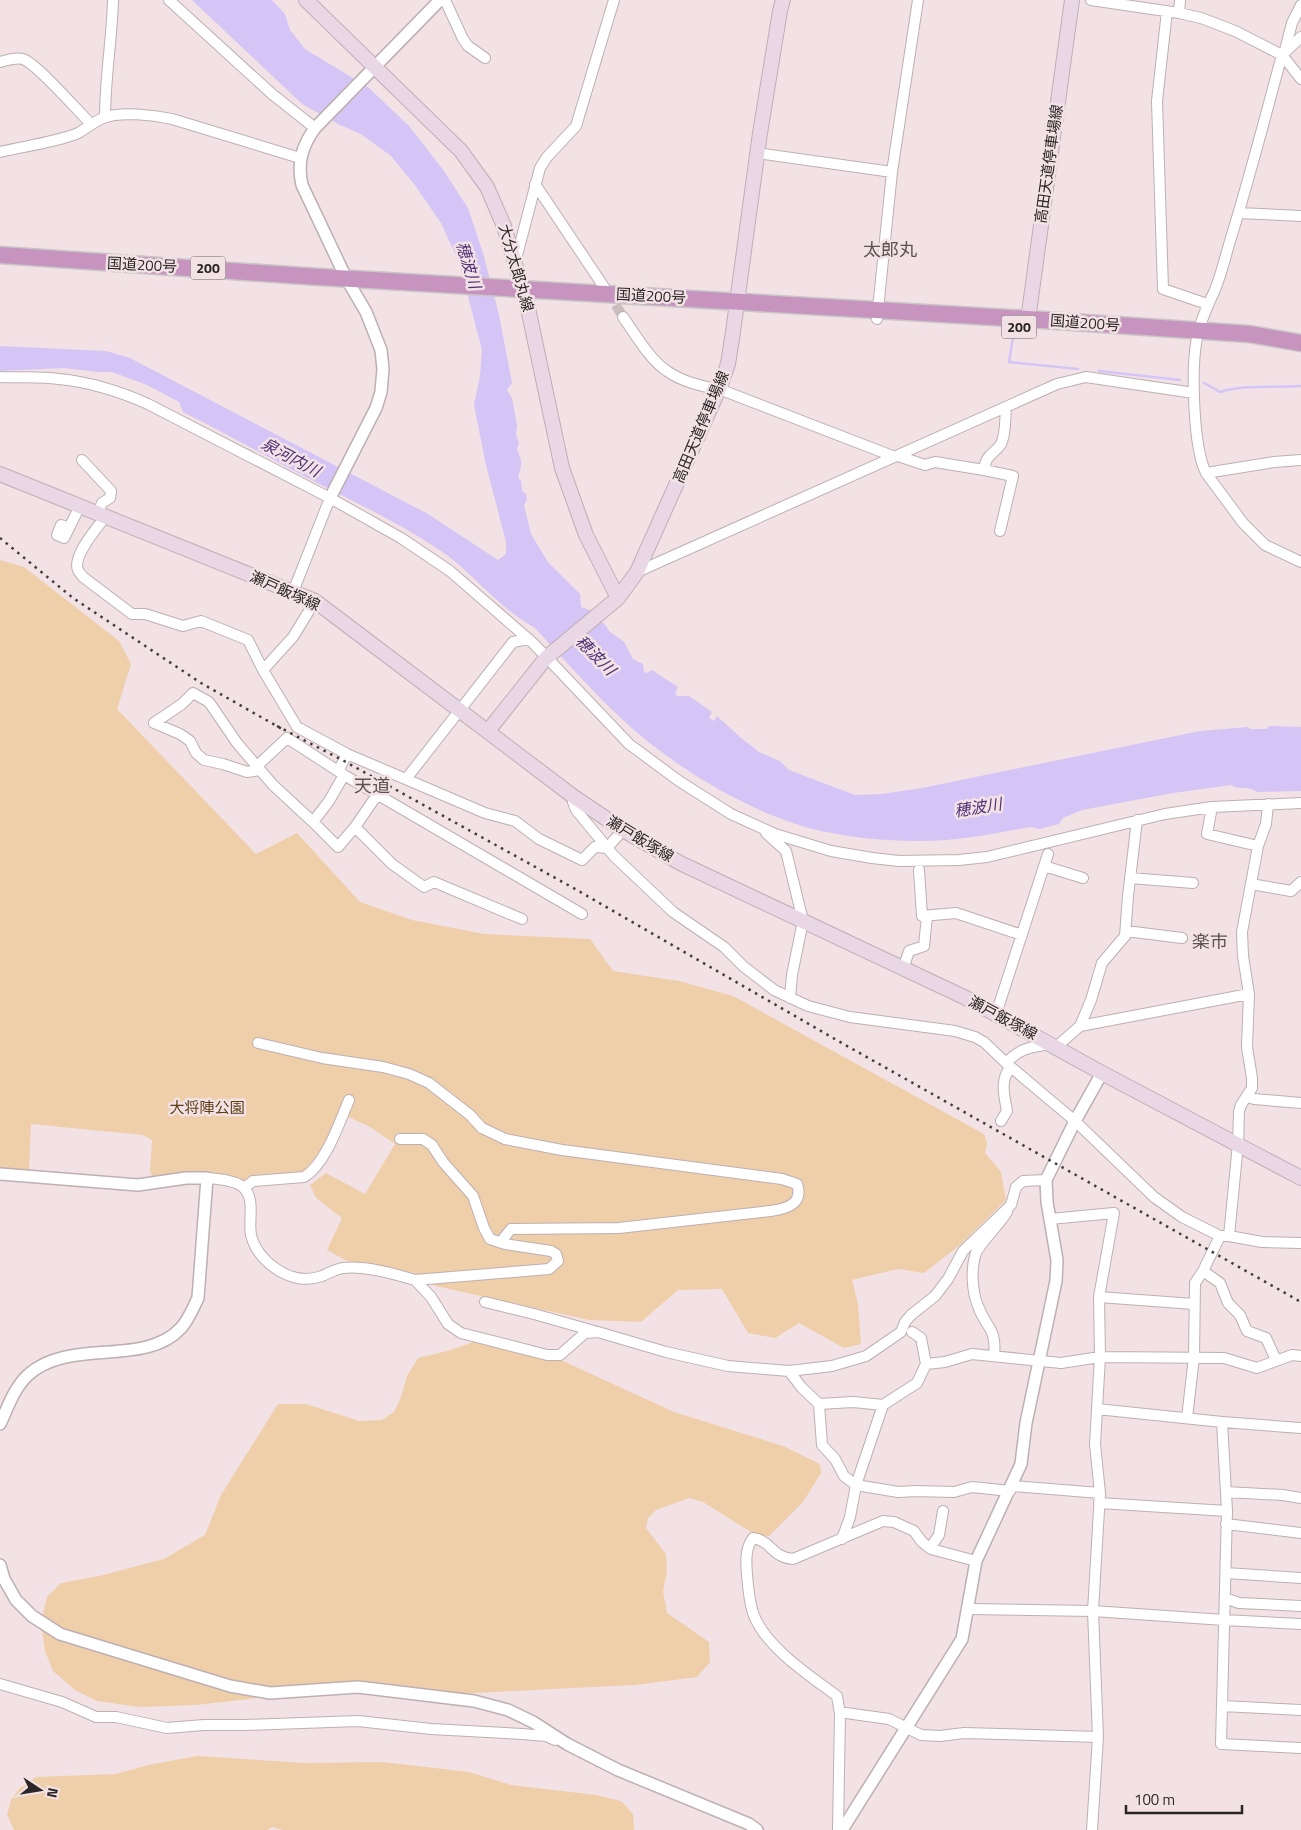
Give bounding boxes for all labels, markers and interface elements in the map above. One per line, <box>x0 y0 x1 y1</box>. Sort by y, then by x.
street label: 高田天道停車場線 <box>1029 103 1068 225</box>
street label: 大分太郎丸線 <box>493 221 540 314</box>
district label: 太郎丸 <box>863 236 917 263</box>
water label: 穂波川 <box>451 239 488 293</box>
street label: 国道200号 <box>106 251 178 278</box>
road number: 200 <box>190 256 226 280</box>
street label: 国道200号 <box>615 282 687 309</box>
street label: 国道200号 <box>1049 309 1121 336</box>
road number: 200 <box>1002 316 1036 338</box>
street label: 高田天道停車場線 <box>667 367 735 487</box>
water label: 泉河内川 <box>257 431 327 484</box>
street label: 瀬戸飯塚線 <box>246 565 324 616</box>
water label: 穂波川 <box>571 630 623 682</box>
district label: 天道 <box>354 772 390 799</box>
water label: 穂波川 <box>952 791 1006 823</box>
street label: 瀬戸飯塚線 <box>602 809 678 868</box>
district label: 楽市 <box>1192 928 1228 955</box>
street label: 瀬戸飯塚線 <box>965 990 1042 1045</box>
park label: 大将陣公園 <box>169 1096 245 1119</box>
north arrow <box>15 1765 65 1815</box>
scale bar <box>1126 1782 1242 1814</box>
text: N <box>42 1786 64 1800</box>
text: 100 m <box>1134 1788 1175 1811</box>

